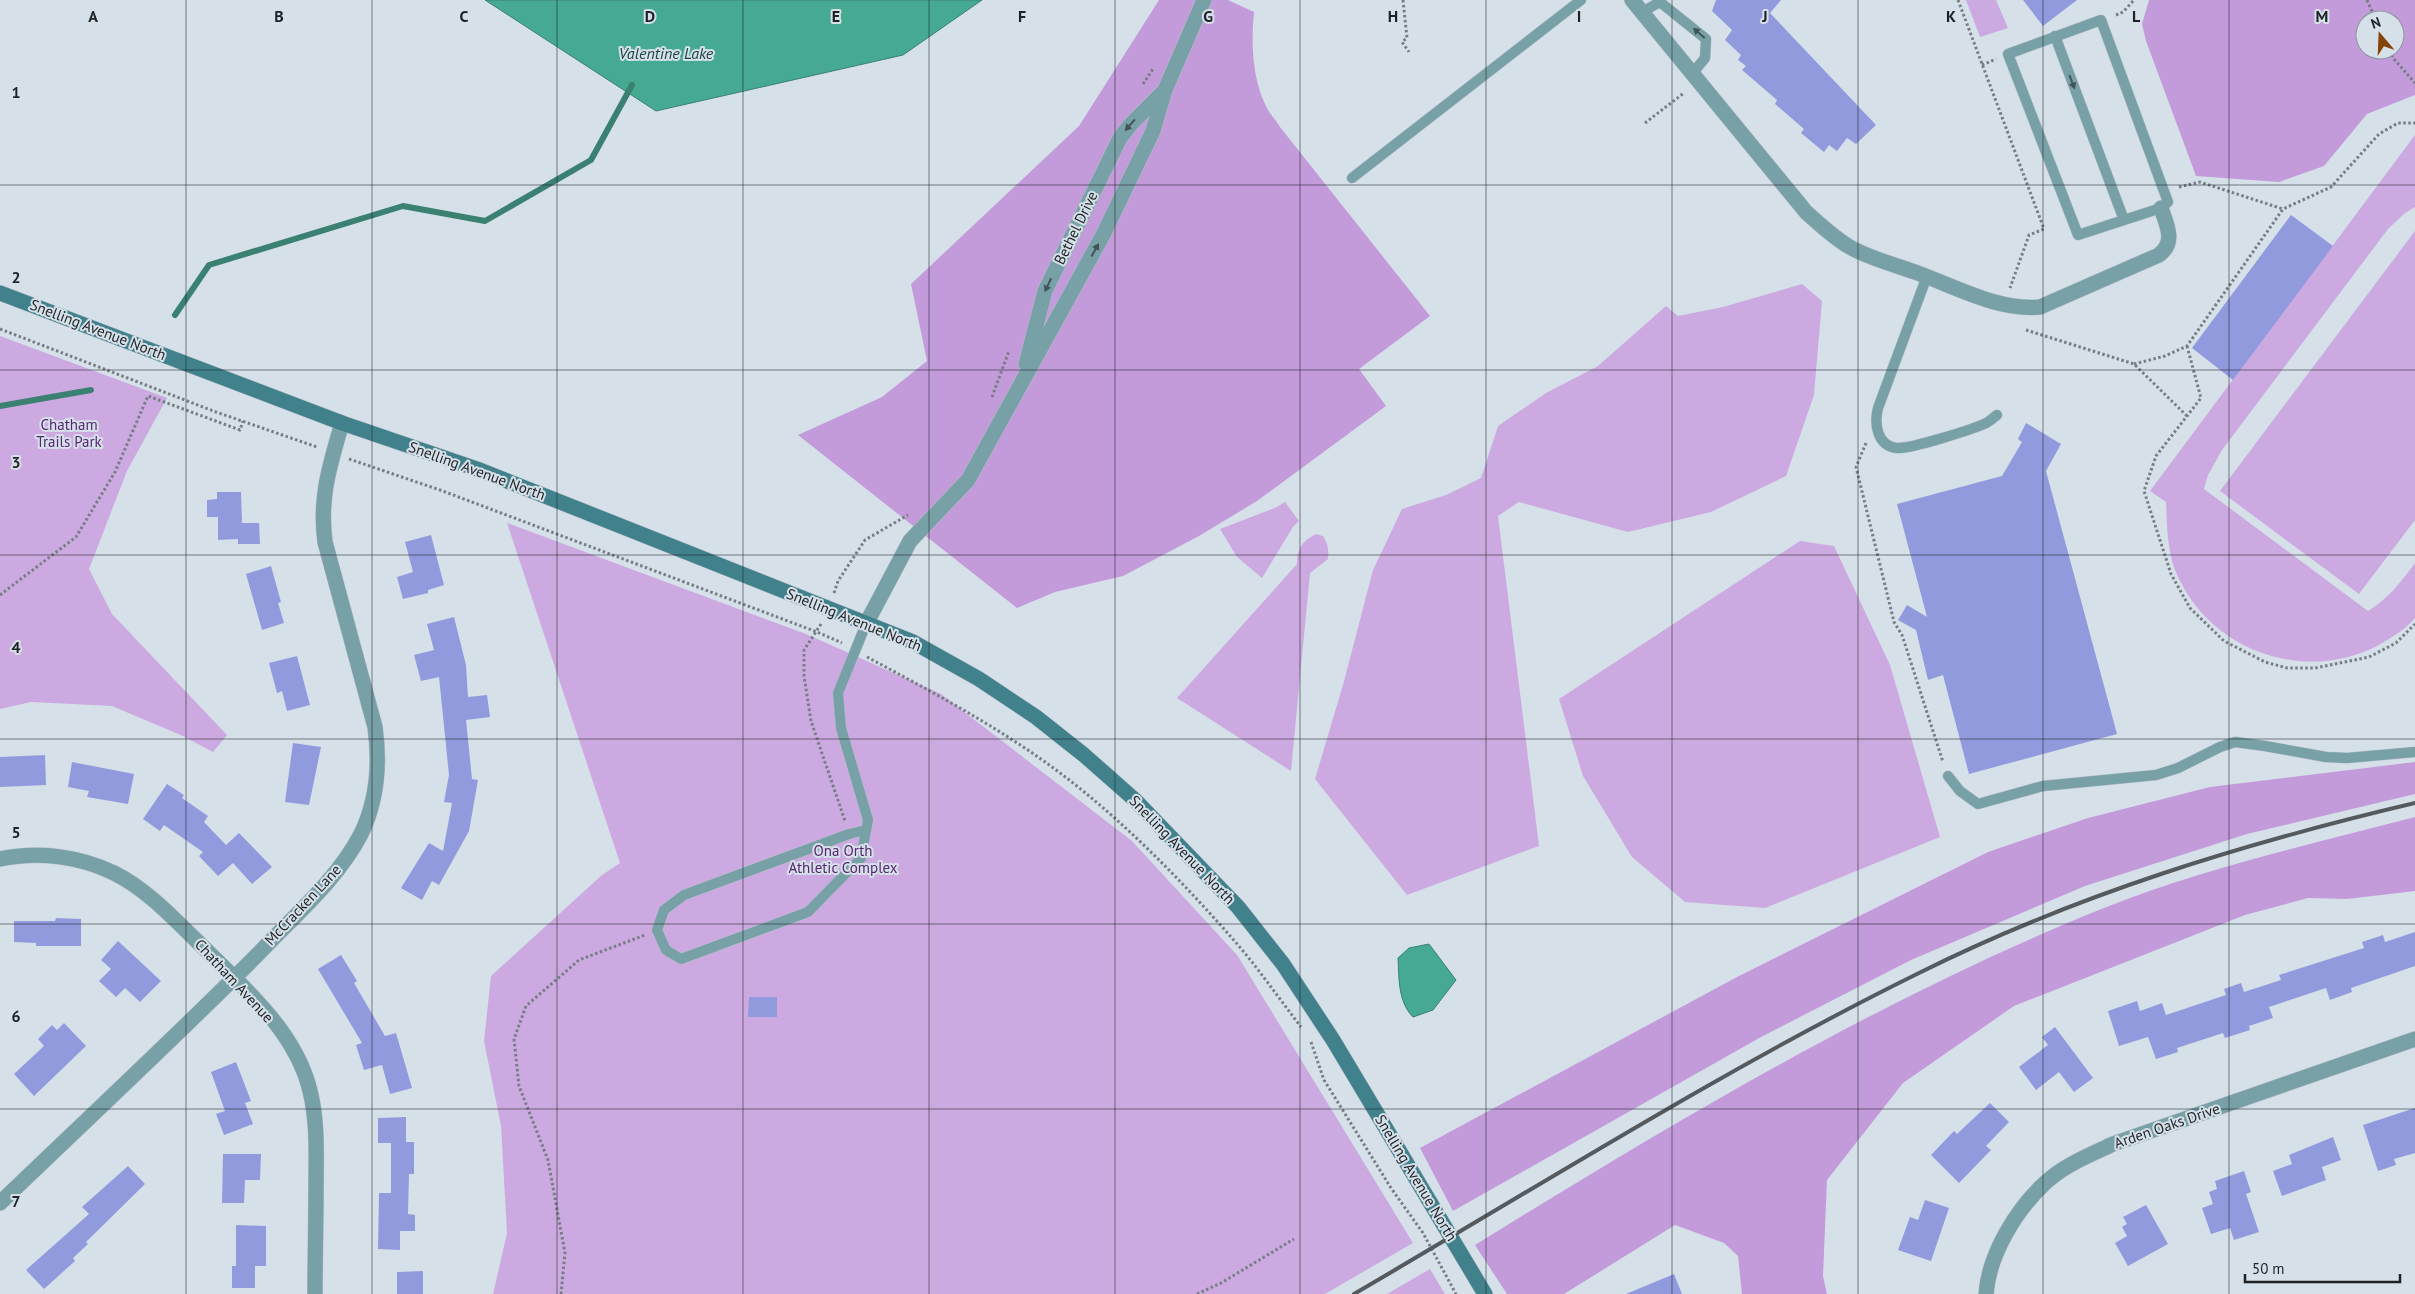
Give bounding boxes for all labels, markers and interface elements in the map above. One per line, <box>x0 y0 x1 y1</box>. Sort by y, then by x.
text: A <box>88 6 98 26</box>
text: B <box>274 6 284 26</box>
text: C <box>460 6 469 26</box>
text: D <box>645 6 655 26</box>
text: E <box>832 6 840 26</box>
text: F <box>1018 6 1026 26</box>
text: G <box>1203 6 1213 26</box>
text: H <box>1388 6 1398 26</box>
text: I <box>1577 6 1581 26</box>
text: J <box>1761 6 1768 26</box>
text: K <box>1946 6 1956 26</box>
text: L <box>2132 6 2141 26</box>
text: M <box>2316 6 2328 26</box>
north arrow <box>2355 10 2405 60</box>
text: N <box>2368 13 2383 33</box>
one-way arrow <box>1694 27 1706 39</box>
water label: Valentine Lake <box>619 43 714 63</box>
one-way arrow <box>2068 75 2076 90</box>
text: 1 <box>11 82 21 102</box>
one-way arrow <box>1125 118 1136 131</box>
street label: Bethel Drive <box>1050 188 1101 268</box>
one-way arrow <box>1091 243 1099 257</box>
text: 2 <box>11 267 21 287</box>
one-way arrow <box>1044 277 1053 292</box>
street label: Snelling Avenue North <box>27 295 169 364</box>
park label: Chatham Trails Park <box>36 415 103 451</box>
street label: Snelling Avenue North <box>406 437 548 504</box>
text: 3 <box>11 452 21 472</box>
street label: Snelling Avenue North <box>784 584 925 655</box>
text: 4 <box>11 637 21 657</box>
street label: Snelling Avenue North <box>1125 791 1239 908</box>
text: 5 <box>11 822 21 842</box>
park label: Ona Orth Athletic Complex <box>788 841 898 877</box>
street label: McCracken Lane <box>260 860 345 949</box>
street label: Chatham Avenue <box>191 935 278 1026</box>
text: 6 <box>11 1006 21 1026</box>
street label: Arden Oaks Drive <box>2111 1099 2222 1153</box>
street label: Snelling Avenue North <box>1371 1111 1462 1244</box>
text: 7 <box>11 1191 21 1211</box>
scale bar <box>2245 1252 2400 1284</box>
text: 50 m <box>2252 1259 2285 1278</box>

